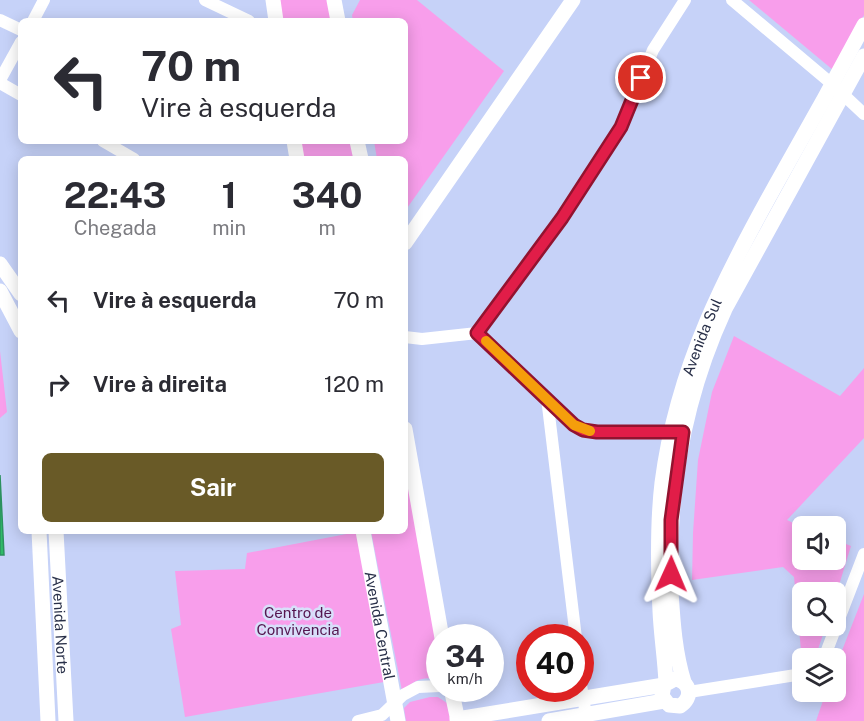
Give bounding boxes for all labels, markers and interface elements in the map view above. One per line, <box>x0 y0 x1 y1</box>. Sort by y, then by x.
text: 70 m <box>141 41 241 90</box>
icon: left <box>42 42 120 120</box>
pin <box>615 52 666 103</box>
icon: arrive <box>624 61 657 94</box>
text: Vire à esquerda <box>141 91 336 123</box>
text: 22:43 <box>64 174 167 216</box>
text: 1 <box>221 174 237 216</box>
text: 340 <box>292 174 362 216</box>
text: Chegada <box>74 216 156 240</box>
text: min <box>212 216 246 240</box>
text: m <box>318 216 336 240</box>
icon: left <box>42 284 75 317</box>
text: Vire à esquerda <box>93 287 257 313</box>
text: 70 m <box>333 287 384 313</box>
street label: Avenida Sul <box>678 295 724 378</box>
icon: right <box>42 368 75 401</box>
text: Vire à direita <box>93 371 227 397</box>
text: 120 m <box>324 371 384 397</box>
button: Sair <box>42 453 384 522</box>
map controls <box>792 516 846 702</box>
button: sound <box>792 516 846 570</box>
position arrow <box>639 542 703 606</box>
street label: Avenida Central <box>362 570 399 681</box>
street label: Avenida Norte <box>50 575 72 674</box>
button: search <box>792 582 846 636</box>
park label: Centro de Convivencia <box>256 604 340 638</box>
speed limit sign: 40 <box>516 624 594 702</box>
text: 34 <box>445 638 485 674</box>
button: layers <box>792 648 846 702</box>
text: km/h <box>447 670 483 687</box>

